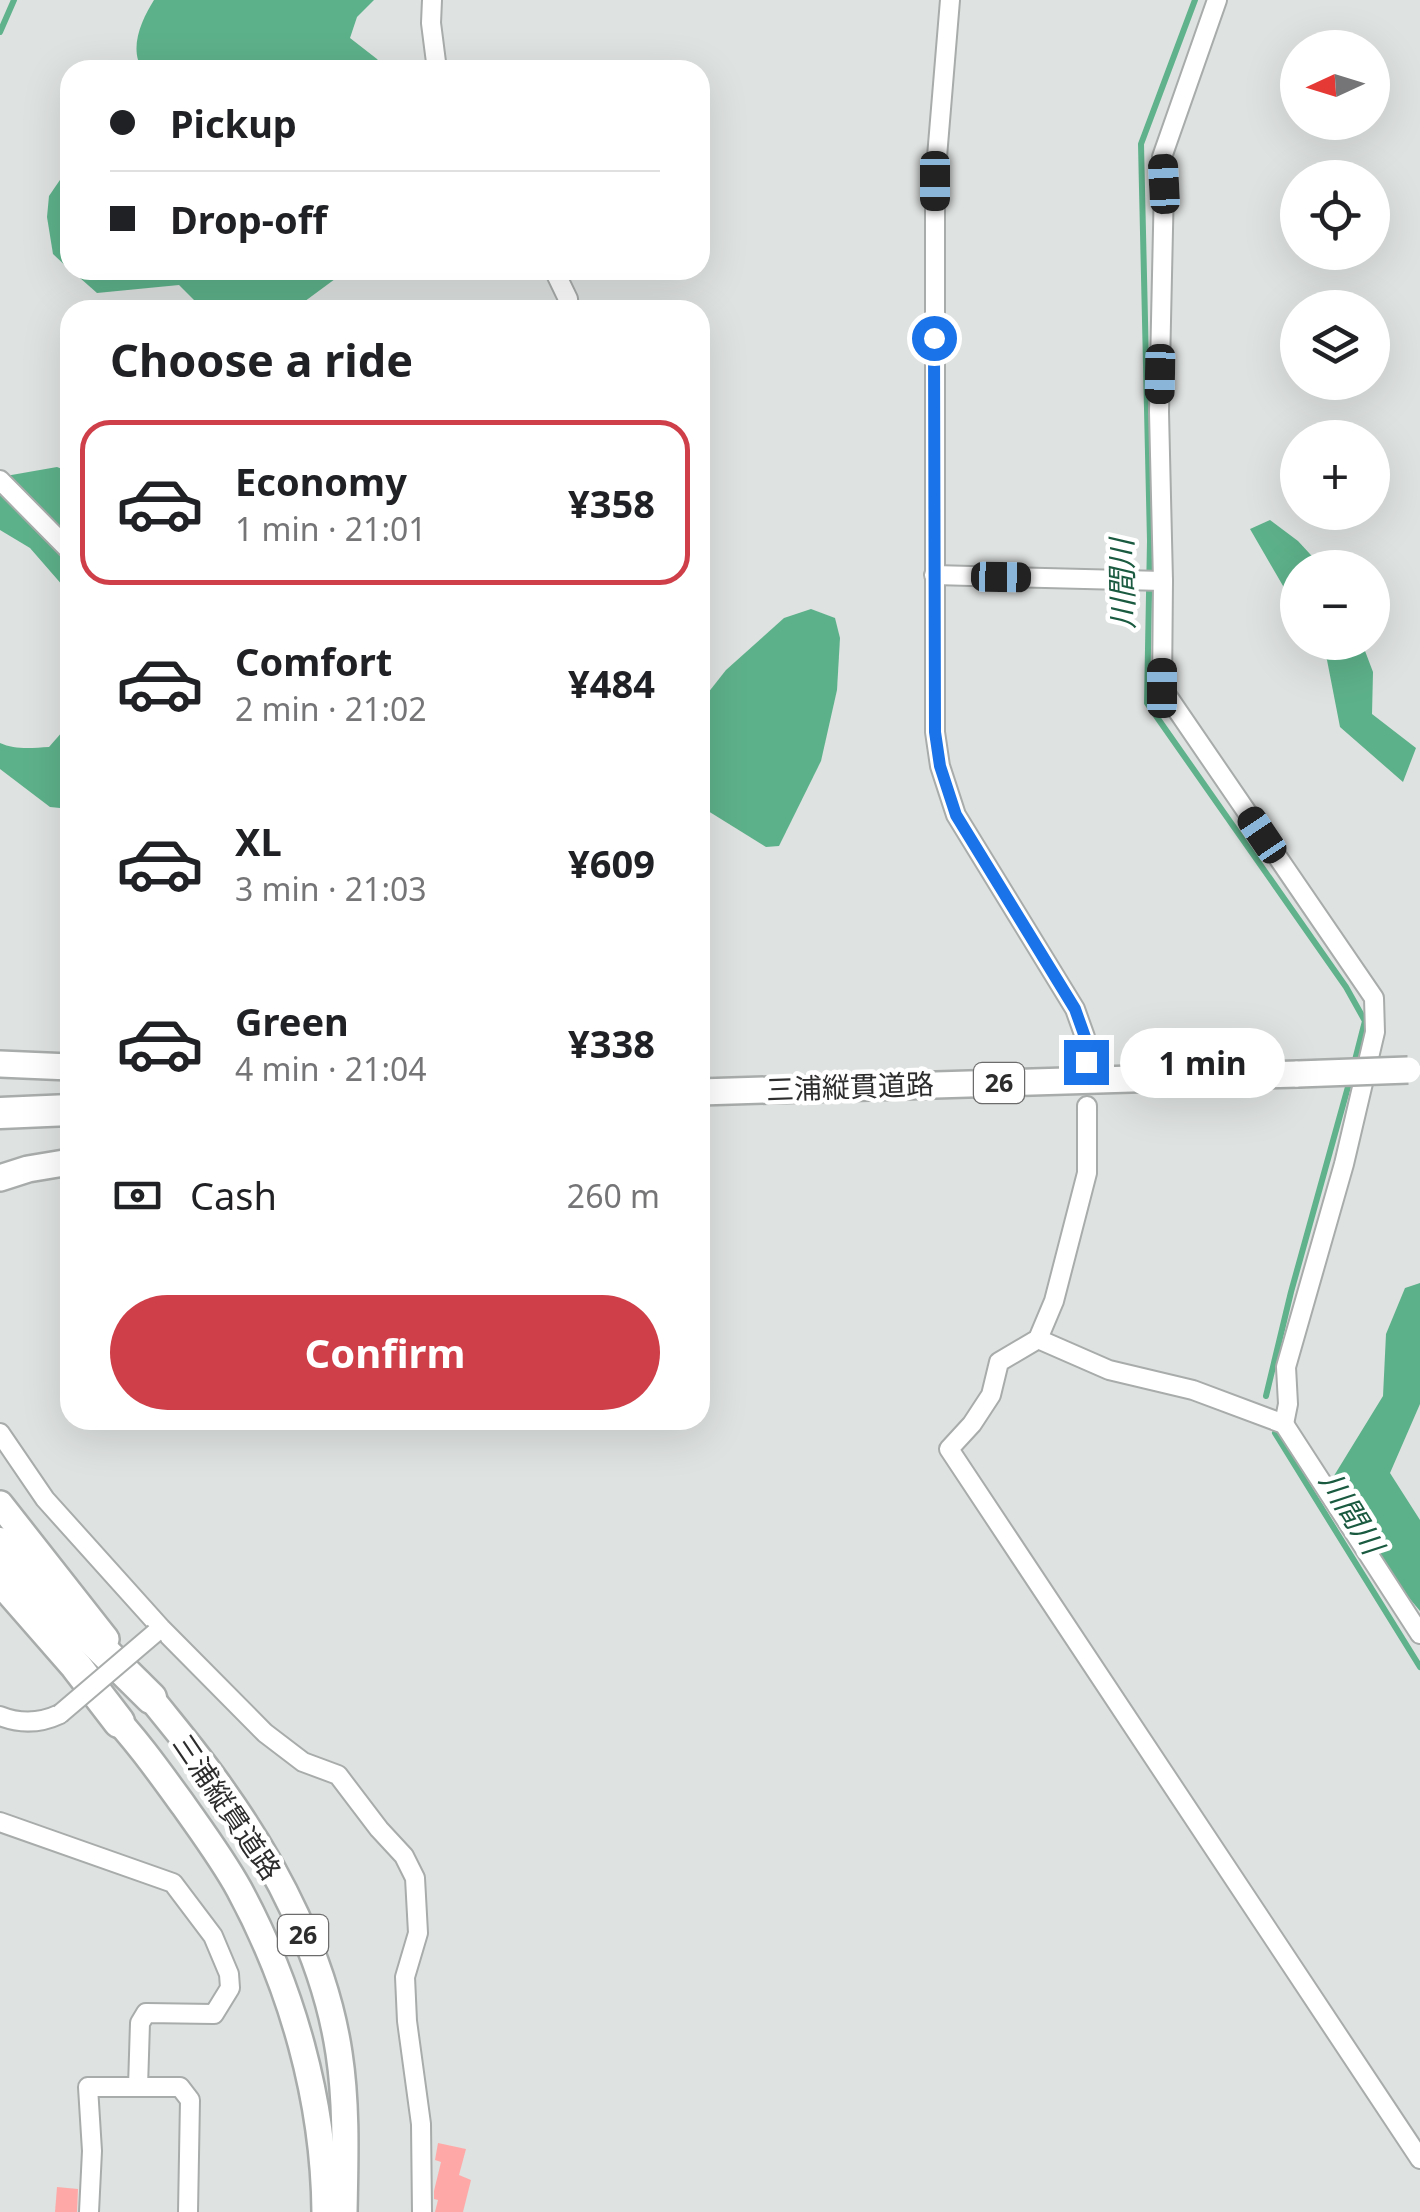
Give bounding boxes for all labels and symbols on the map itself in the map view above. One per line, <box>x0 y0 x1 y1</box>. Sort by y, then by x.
north arrow <box>1280 30 1390 140</box>
car <box>920 151 950 211</box>
car <box>1147 153 1181 215</box>
route start <box>912 316 957 361</box>
car <box>1144 344 1176 404</box>
water label: 川間川 <box>1100 536 1143 629</box>
car <box>971 561 1031 593</box>
car <box>1147 658 1177 718</box>
car <box>1233 802 1291 868</box>
callout: 1 min <box>1121 1027 1286 1097</box>
route end <box>1064 1040 1109 1085</box>
road number: 26 <box>974 1063 1024 1103</box>
street label: 三浦縦貫道路 <box>765 1064 935 1108</box>
water label: 川間川 <box>1311 1463 1395 1564</box>
street label: 三浦縦貫道路 <box>165 1726 291 1887</box>
road number: 26 <box>278 1915 328 1955</box>

